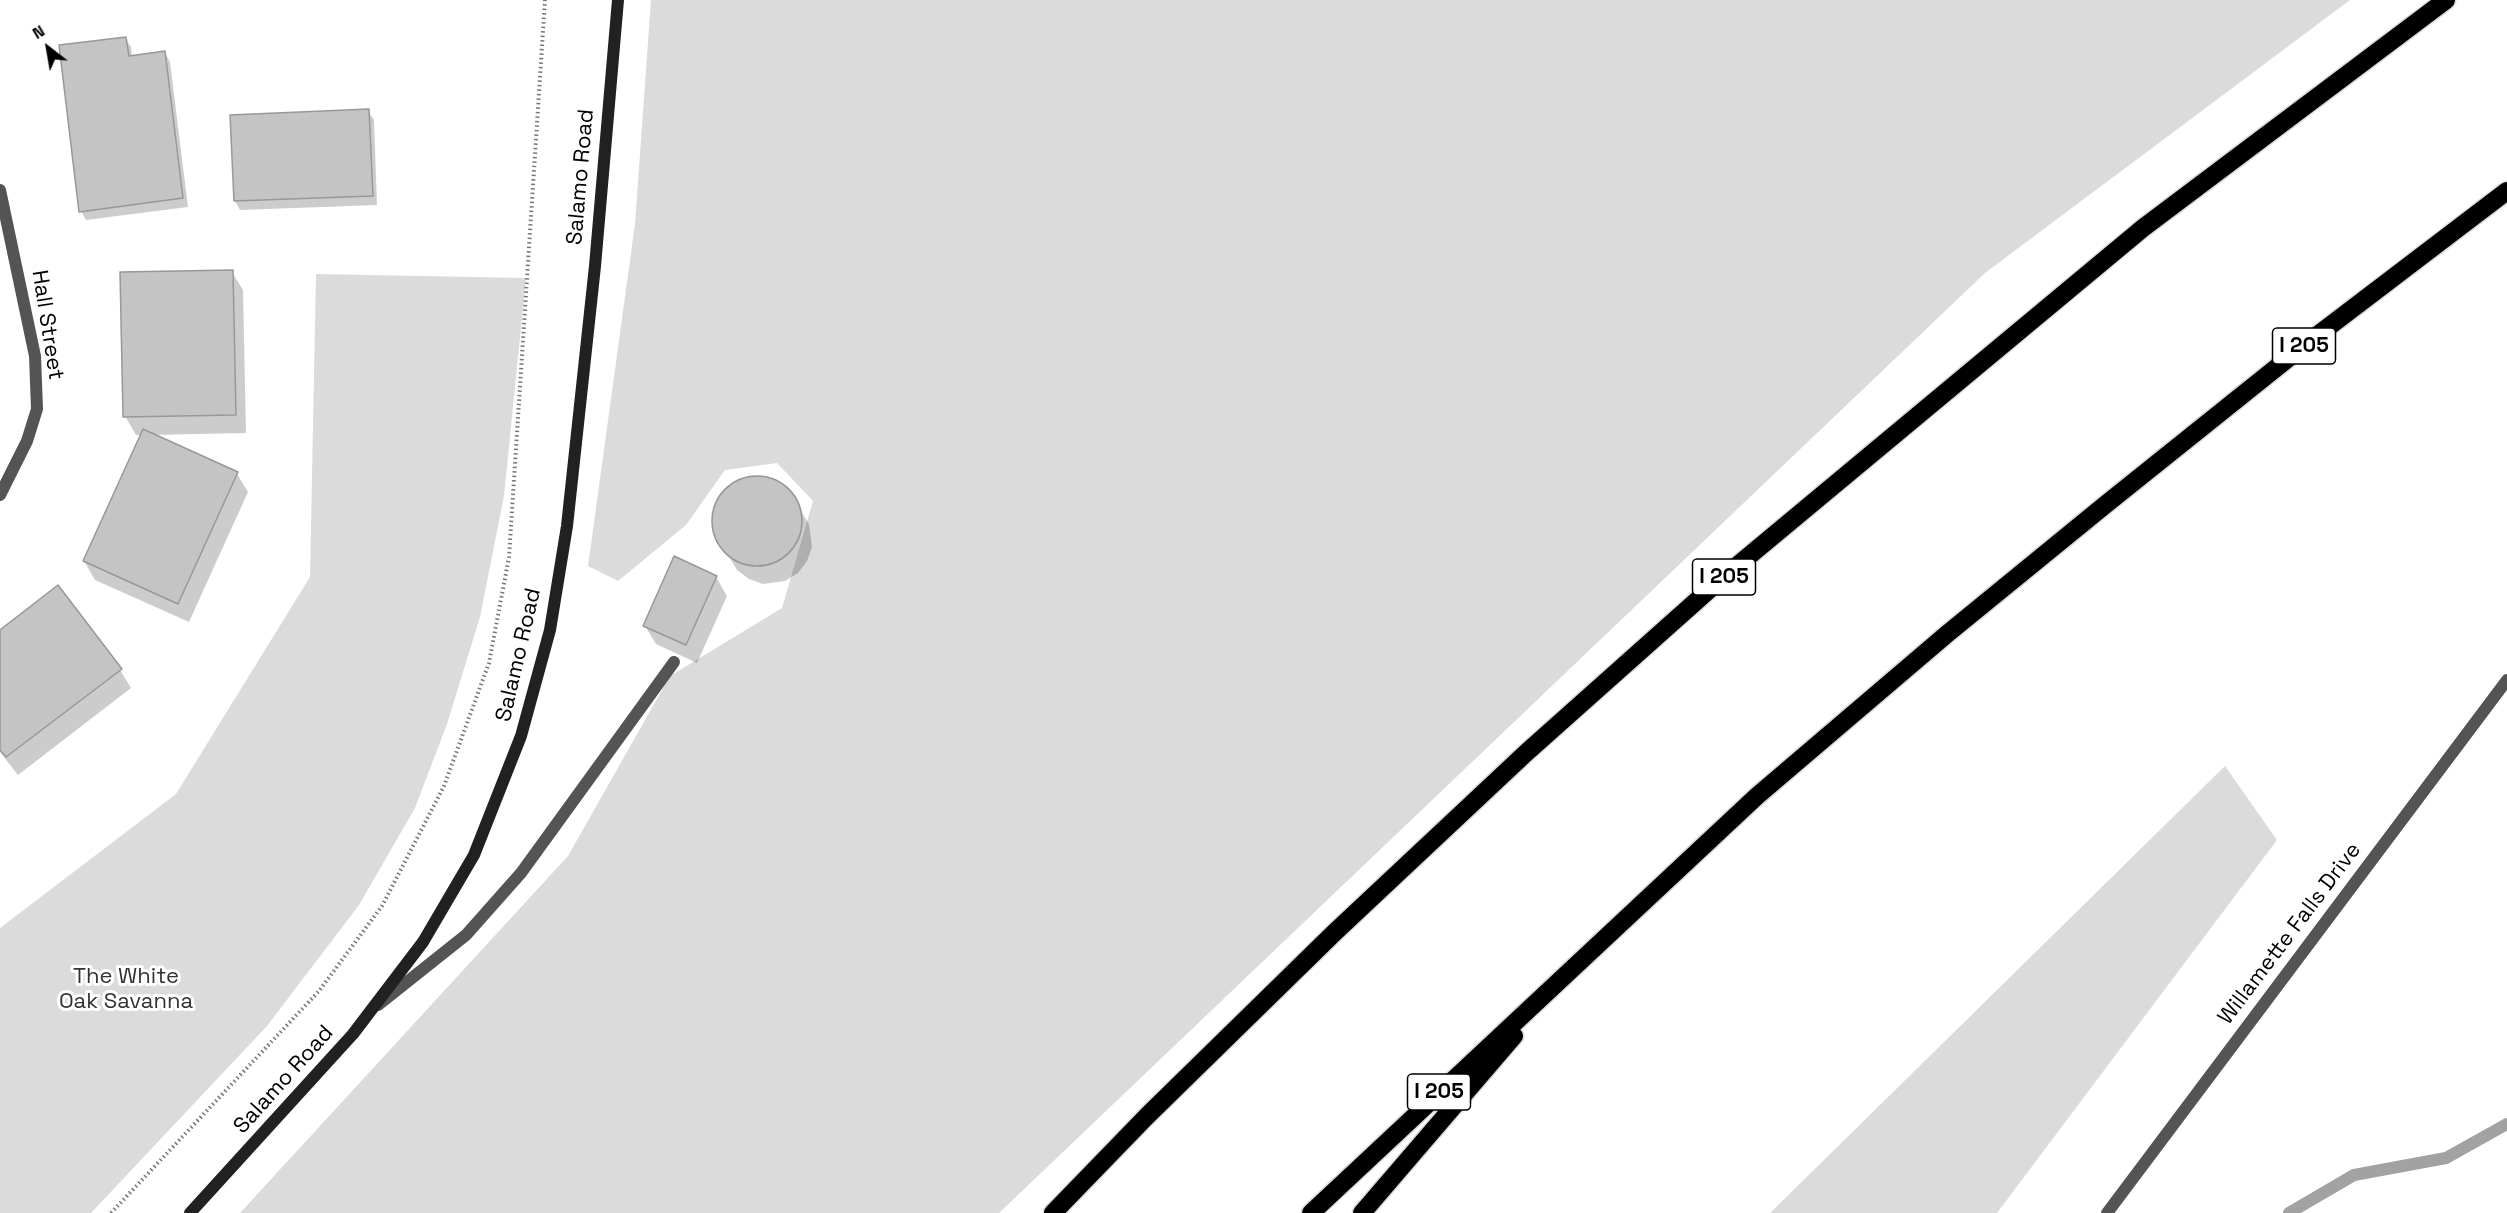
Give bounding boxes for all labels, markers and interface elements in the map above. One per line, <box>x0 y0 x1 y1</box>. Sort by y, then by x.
north arrow <box>18 18 78 78</box>
text: N <box>28 20 48 44</box>
street label: Salamo Road <box>562 108 600 246</box>
street label: Hall Street <box>25 268 69 382</box>
road number: I 205 <box>2272 328 2336 364</box>
road number: I 205 <box>1692 559 1756 595</box>
street label: Salamo Road <box>491 586 547 724</box>
street label: Willamette Falls Drive <box>2213 838 2367 1030</box>
park label: The White Oak Savanna <box>59 964 193 1016</box>
street label: Salamo Road <box>229 1021 339 1139</box>
road number: I 205 <box>1408 1074 1470 1110</box>

